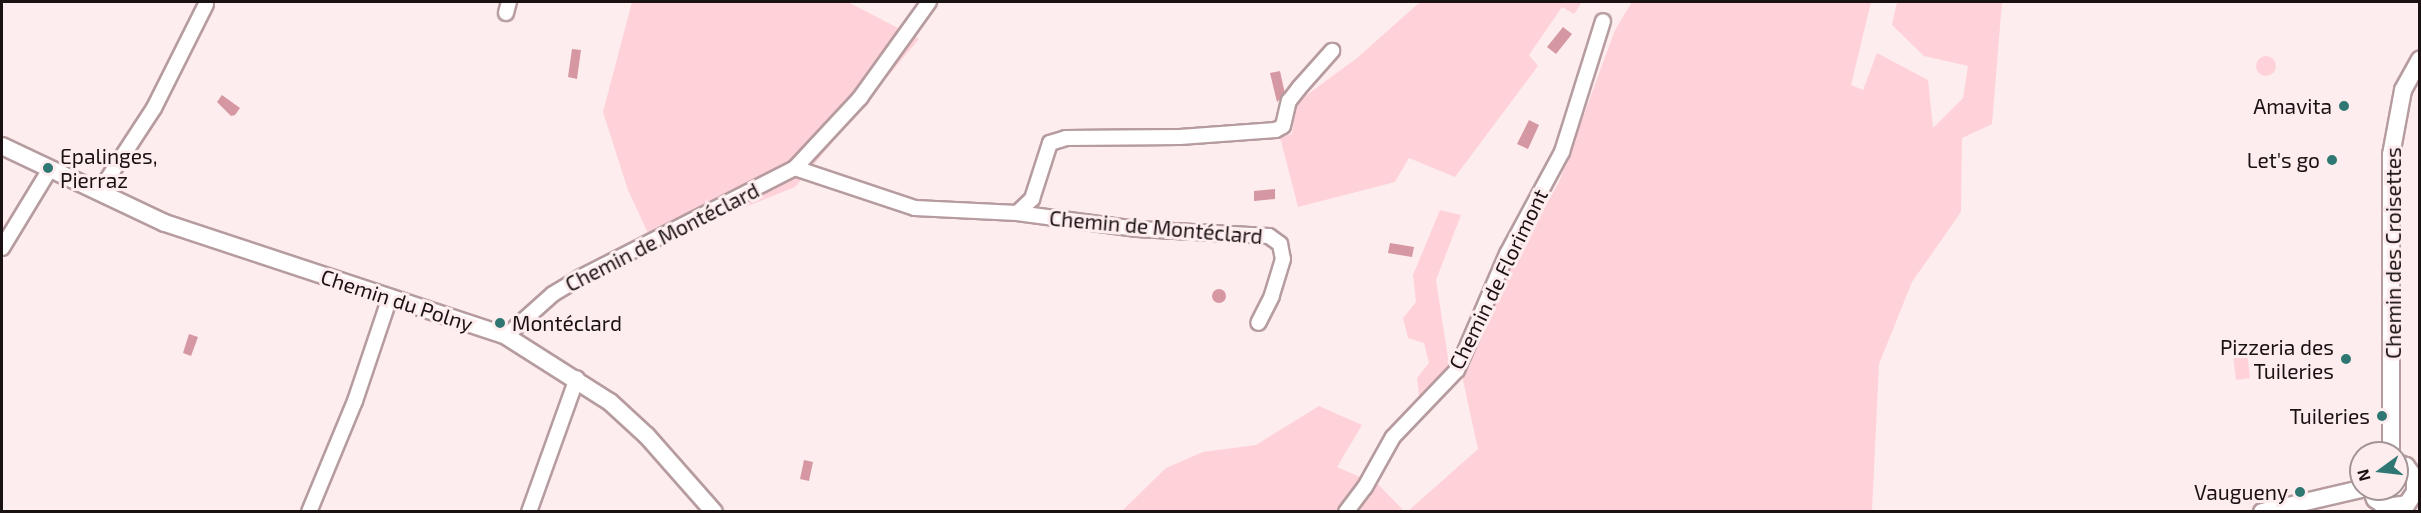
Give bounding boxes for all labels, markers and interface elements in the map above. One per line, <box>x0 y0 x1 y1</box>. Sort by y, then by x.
place label: Amavita <box>2253 93 2332 119</box>
marker: Amavita <box>2337 99 2351 113</box>
place label: Epalinges, Pierraz <box>60 143 157 193</box>
place label: Let's go <box>2247 147 2320 173</box>
street label: Chemin des Croisettes <box>2380 147 2406 359</box>
marker: Let's go <box>2325 153 2339 167</box>
marker: Epalinges, Pierraz <box>41 161 55 175</box>
street label: Chemin de Montéclard <box>561 177 763 297</box>
street label: Chemin de Florimont <box>1443 185 1553 373</box>
street label: Chemin de Montéclard <box>1048 205 1264 249</box>
street label: Chemin du Polny <box>318 264 476 336</box>
place label: Montéclard <box>512 310 622 336</box>
marker: Montéclard <box>493 316 507 330</box>
place label: Pizzeria des Tuileries <box>2220 334 2334 384</box>
marker: Pizzeria des Tuileries <box>2339 352 2353 366</box>
place label: Tuileries <box>2289 403 2370 429</box>
marker: Tuileries <box>2375 409 2389 423</box>
north arrow <box>2349 441 2409 501</box>
text: N <box>2352 467 2374 483</box>
place label: Vaugueny <box>2194 479 2288 505</box>
marker: Vaugueny <box>2293 485 2307 499</box>

